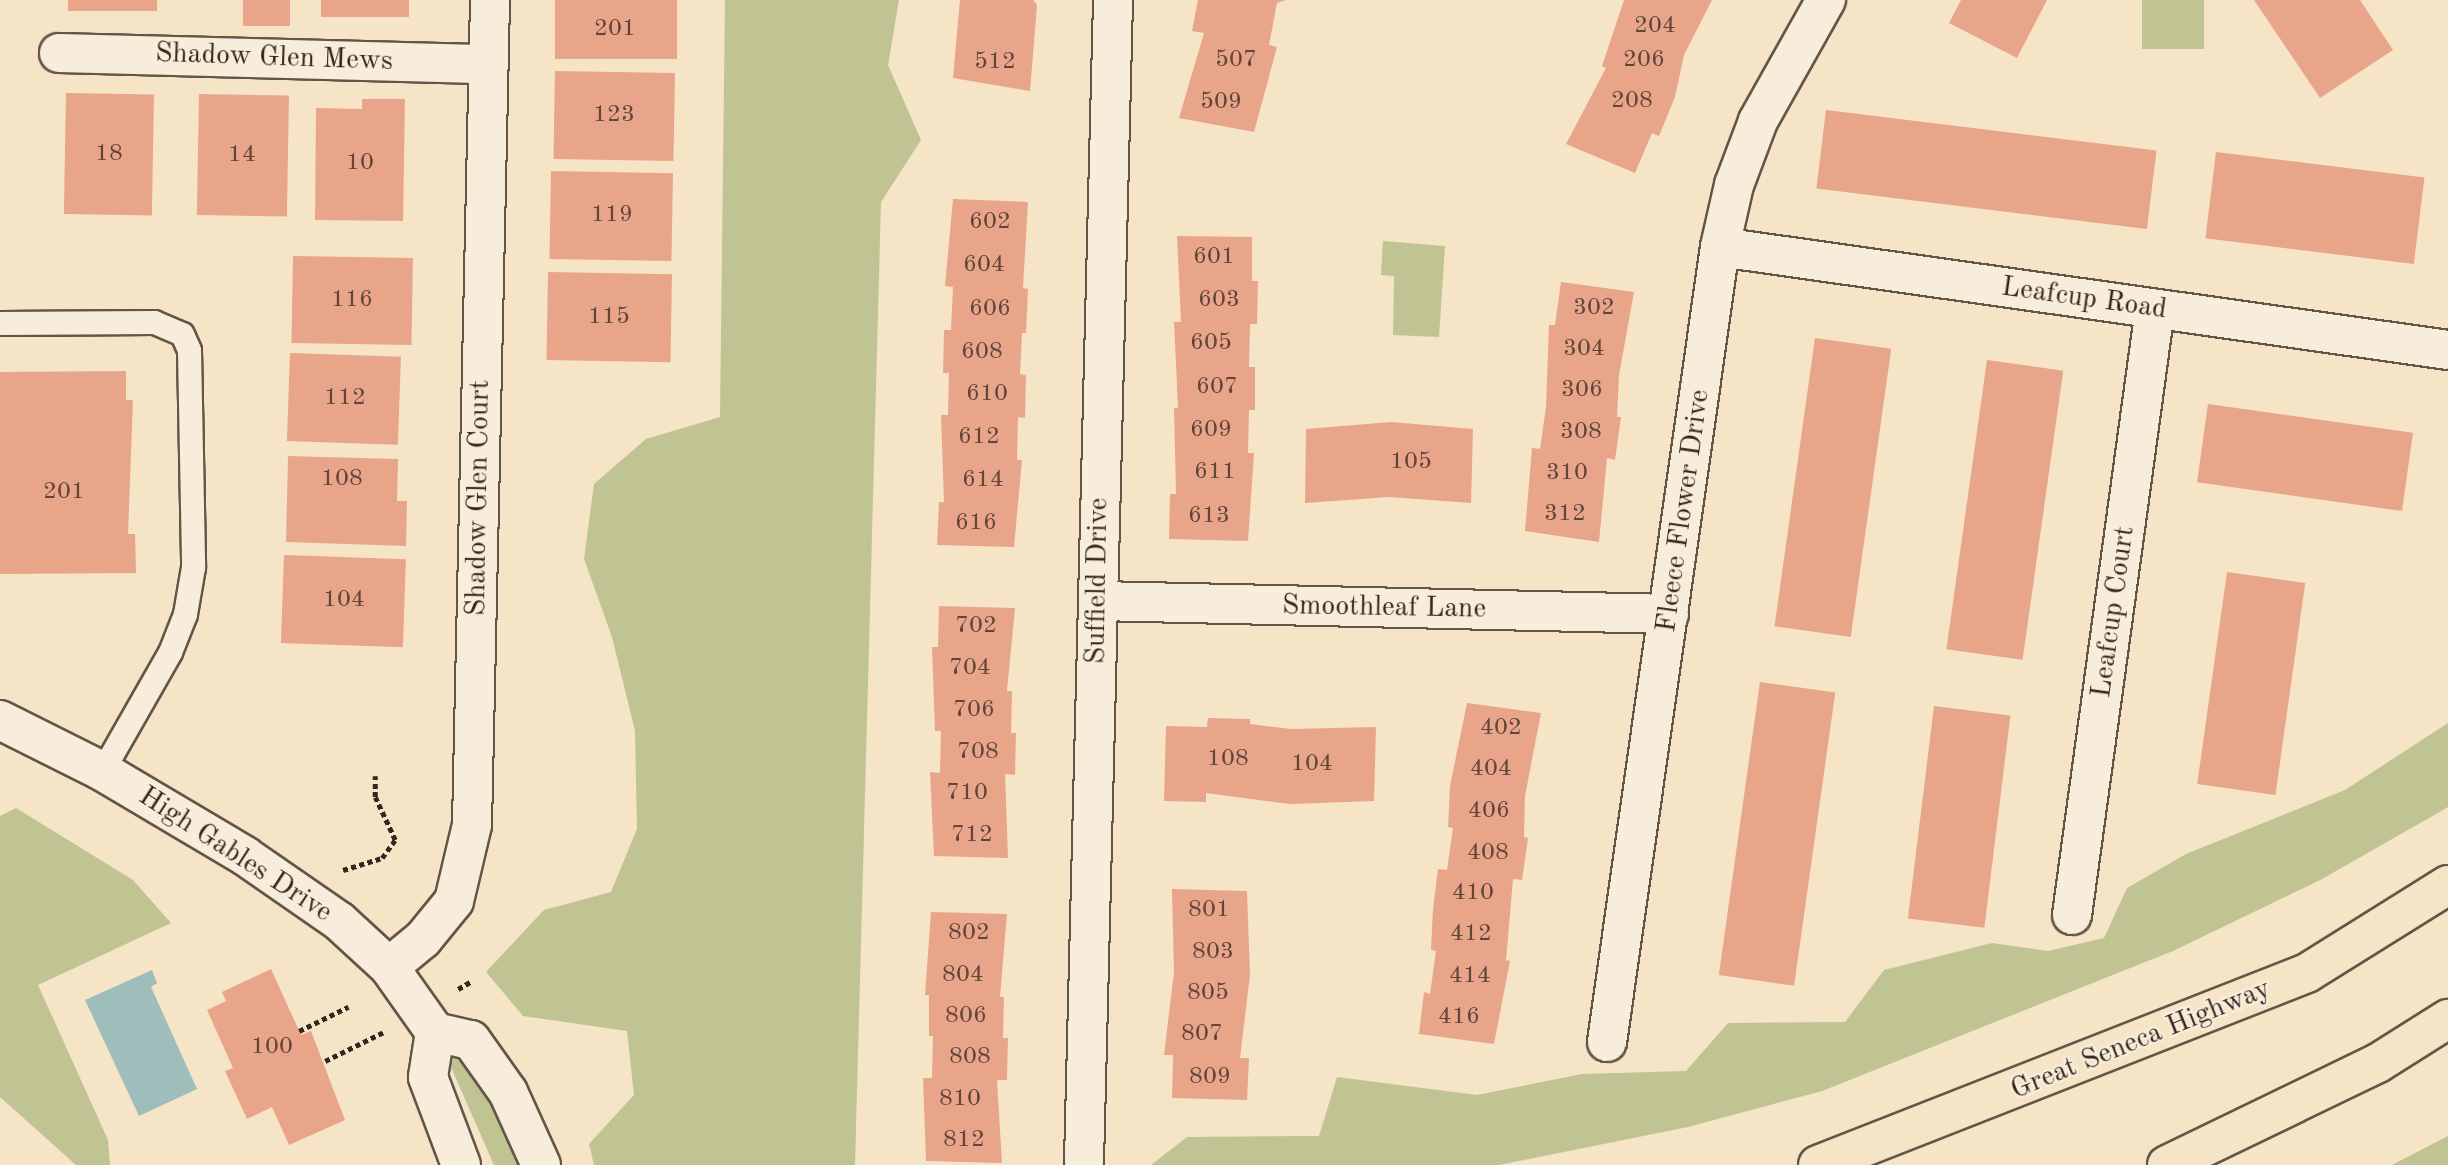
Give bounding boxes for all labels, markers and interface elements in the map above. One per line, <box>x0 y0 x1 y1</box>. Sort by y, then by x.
house number: 204 <box>1634 13 1676 41</box>
house number: 201 <box>594 16 636 44</box>
street label: Shadow Glen Mews <box>155 37 393 79</box>
house number: 507 <box>1215 47 1257 75</box>
house number: 206 <box>1623 47 1665 75</box>
house number: 512 <box>974 49 1016 77</box>
house number: 208 <box>1611 88 1653 116</box>
house number: 509 <box>1200 89 1242 117</box>
house number: 123 <box>593 102 635 130</box>
house number: 18 <box>95 141 123 169</box>
house number: 14 <box>228 142 256 170</box>
house number: 10 <box>346 150 374 178</box>
house number: 119 <box>591 202 633 230</box>
house number: 602 <box>969 209 1011 237</box>
house number: 601 <box>1193 244 1235 272</box>
house number: 604 <box>963 252 1005 280</box>
street label: Leafcup Road <box>1999 271 2169 327</box>
house number: 116 <box>331 287 373 315</box>
house number: 603 <box>1198 287 1240 315</box>
house number: 302 <box>1573 295 1615 323</box>
house number: 606 <box>969 296 1011 324</box>
house number: 115 <box>588 304 630 332</box>
house number: 605 <box>1190 330 1232 358</box>
house number: 304 <box>1563 336 1605 364</box>
house number: 608 <box>961 339 1003 367</box>
house number: 607 <box>1196 374 1238 402</box>
house number: 306 <box>1561 377 1603 405</box>
street label: Shadow Glen Court <box>460 379 498 617</box>
house number: 610 <box>966 381 1008 409</box>
house number: 112 <box>324 385 366 413</box>
street label: Fleece Flower Drive <box>1650 387 1718 635</box>
house number: 609 <box>1190 417 1232 445</box>
house number: 308 <box>1560 419 1602 447</box>
house number: 612 <box>958 424 1000 452</box>
house number: 105 <box>1390 449 1432 477</box>
house number: 611 <box>1194 459 1236 487</box>
house number: 310 <box>1546 460 1588 488</box>
house number: 108 <box>321 466 363 494</box>
house number: 614 <box>962 467 1004 495</box>
house number: 201 <box>43 479 85 507</box>
street label: Suffield Drive <box>1080 497 1116 665</box>
house number: 312 <box>1544 501 1586 529</box>
house number: 613 <box>1188 503 1230 531</box>
house number: 616 <box>955 510 997 538</box>
street label: Leafcup Court <box>2085 524 2143 700</box>
house number: 104 <box>323 587 365 615</box>
street label: Smoothleaf Lane <box>1282 589 1486 627</box>
house number: 702 <box>955 613 997 641</box>
house number: 704 <box>949 655 991 683</box>
house number: 706 <box>953 697 995 725</box>
house number: 402 <box>1480 715 1522 743</box>
house number: 708 <box>957 739 999 767</box>
house number: 108 <box>1207 746 1249 774</box>
house number: 104 <box>1291 751 1333 779</box>
house number: 404 <box>1470 756 1512 784</box>
street label: High Gables Drive <box>132 780 338 930</box>
house number: 710 <box>946 780 988 808</box>
house number: 406 <box>1468 798 1510 826</box>
house number: 712 <box>951 822 993 850</box>
house number: 408 <box>1467 840 1509 868</box>
house number: 410 <box>1452 880 1494 908</box>
house number: 801 <box>1188 897 1230 925</box>
house number: 802 <box>948 920 990 948</box>
house number: 412 <box>1450 921 1492 949</box>
house number: 803 <box>1192 939 1234 967</box>
house number: 804 <box>942 962 984 990</box>
house number: 414 <box>1449 963 1491 991</box>
street label: Great Seneca Highway <box>2006 973 2276 1107</box>
house number: 805 <box>1187 980 1229 1008</box>
house number: 806 <box>945 1003 987 1031</box>
house number: 416 <box>1438 1004 1480 1032</box>
house number: 807 <box>1181 1021 1223 1049</box>
house number: 100 <box>251 1034 293 1062</box>
house number: 808 <box>949 1044 991 1072</box>
house number: 809 <box>1189 1064 1231 1092</box>
house number: 810 <box>939 1086 981 1114</box>
house number: 812 <box>943 1127 985 1155</box>

